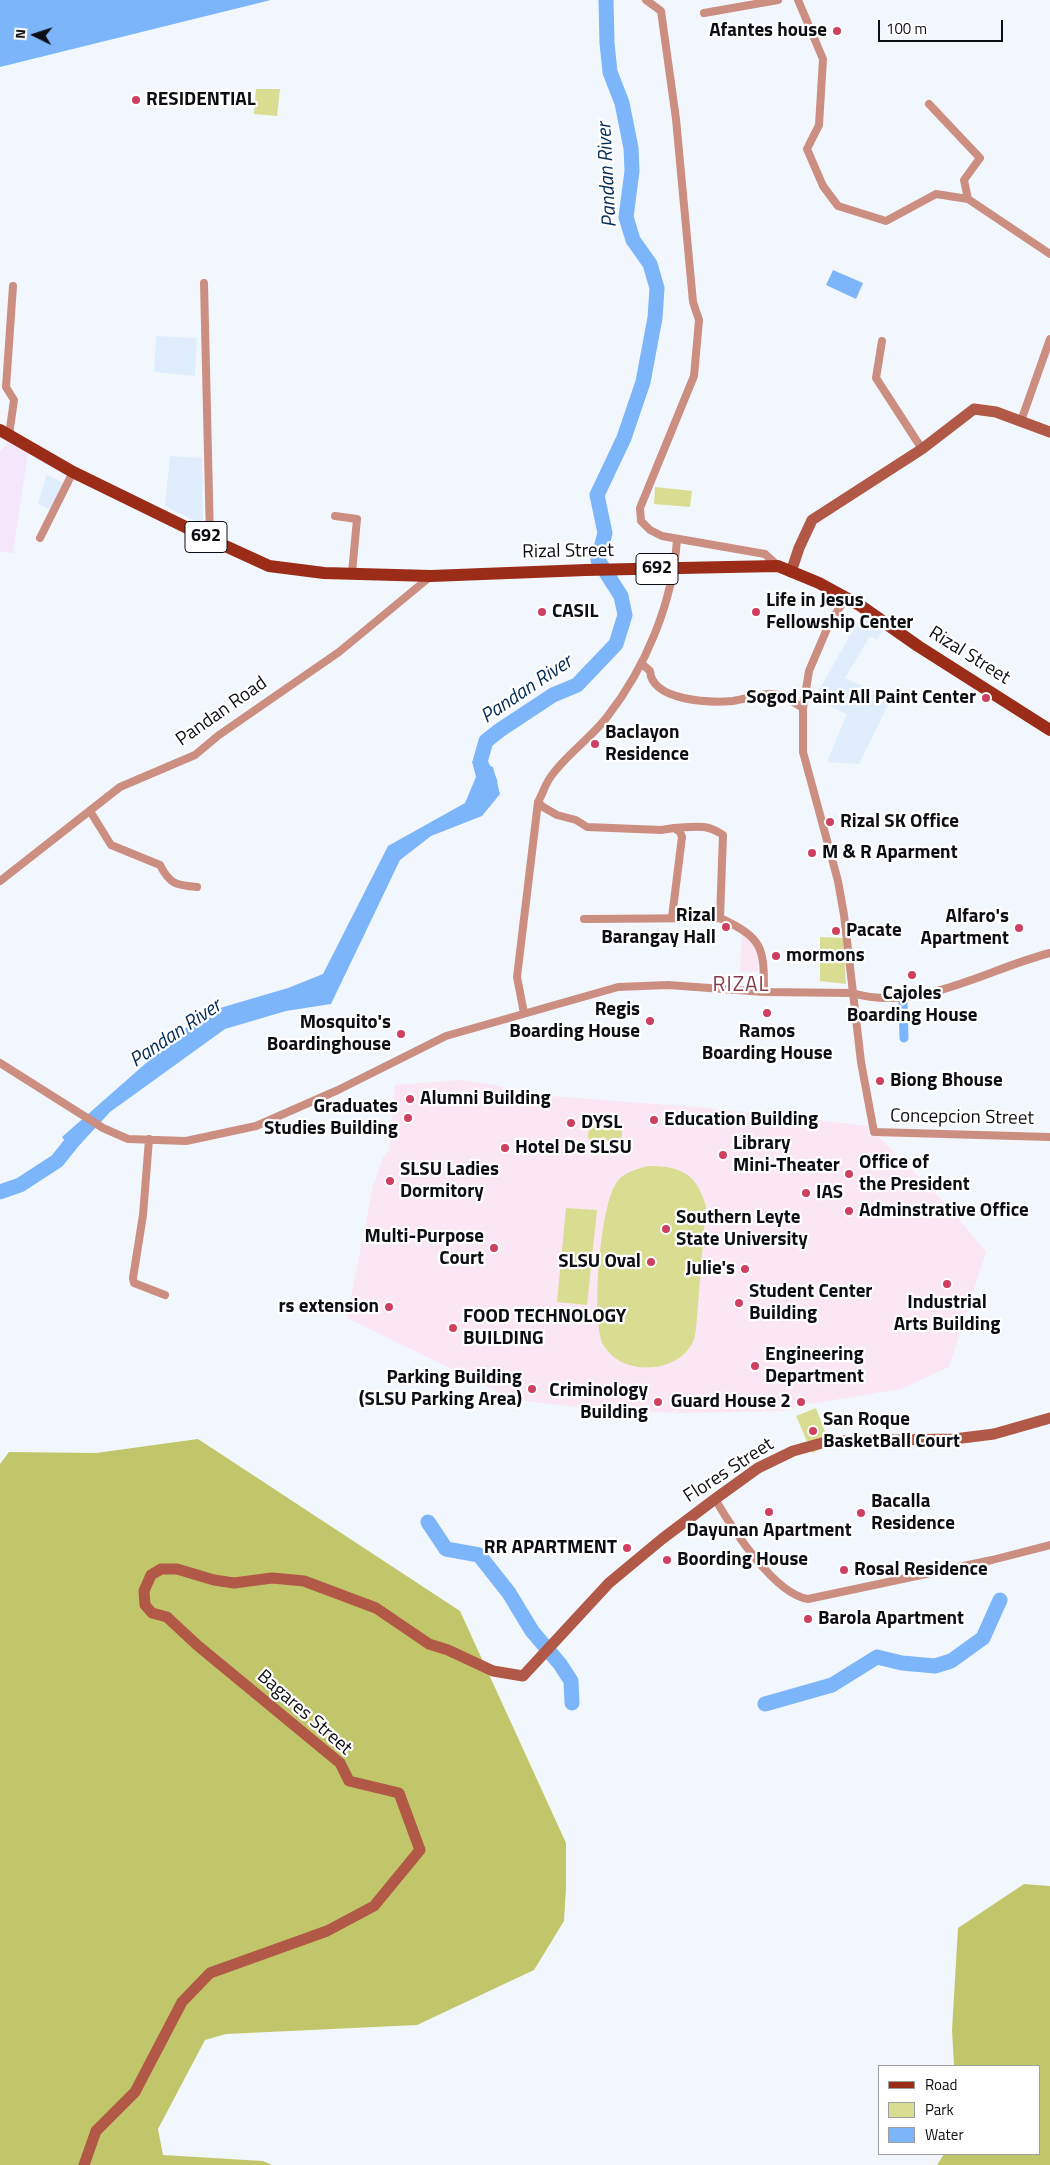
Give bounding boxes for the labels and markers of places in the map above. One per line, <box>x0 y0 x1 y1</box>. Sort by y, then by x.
place label: Afantes house <box>709 20 827 42</box>
marker: Afantes house <box>831 25 843 37</box>
place label: RESIDENTIAL <box>146 89 256 111</box>
marker: RESIDENTIAL <box>130 94 142 106</box>
place label: Life in Jesus Fellowship Center <box>766 590 913 634</box>
place label: CASIL <box>552 601 598 623</box>
marker: CASIL <box>536 606 548 618</box>
marker: Life in Jesus Fellowship Center <box>750 606 762 618</box>
place label: Sogod Paint All Paint Center <box>746 687 976 709</box>
marker: Sogod Paint All Paint Center <box>980 692 992 704</box>
place label: Baclayon Residence <box>605 722 689 766</box>
marker: Baclayon Residence <box>589 738 601 750</box>
place label: Rizal SK Office <box>840 811 959 833</box>
marker: Rizal SK Office <box>824 816 836 828</box>
place label: M & R Aparment <box>822 842 958 864</box>
marker: M & R Aparment <box>806 847 818 859</box>
place label: Rizal Barangay Hall <box>601 905 716 949</box>
place label: Alfaro's Apartment <box>920 906 1009 950</box>
place label: Pacate <box>846 920 902 942</box>
marker: Rizal Barangay Hall <box>720 921 732 933</box>
marker: Alfaro's Apartment <box>1013 922 1025 934</box>
marker: Pacate <box>830 925 842 937</box>
place label: mormons <box>786 945 865 967</box>
marker: mormons <box>770 950 782 962</box>
marker: Cajoles Boarding House <box>906 969 918 981</box>
place label: Cajoles Boarding House <box>847 983 977 1027</box>
place label: Regis Boarding House <box>509 999 640 1043</box>
marker: Ramos Boarding House <box>761 1007 773 1019</box>
place label: Mosquito's Boardinghouse <box>267 1012 391 1056</box>
marker: Regis Boarding House <box>644 1015 656 1027</box>
place label: Ramos Boarding House <box>702 1021 832 1065</box>
marker: Mosquito's Boardinghouse <box>395 1028 407 1040</box>
place label: Biong Bhouse <box>890 1070 1003 1092</box>
marker: Biong Bhouse <box>874 1075 886 1087</box>
place label: Alumni Building <box>420 1088 551 1110</box>
marker: Alumni Building <box>404 1093 416 1105</box>
place label: Graduates Studies Building <box>264 1096 398 1140</box>
place label: Education Building <box>664 1109 818 1131</box>
marker: Graduates Studies Building <box>402 1112 414 1124</box>
place label: DYSL <box>581 1112 622 1134</box>
marker: Education Building <box>648 1114 660 1126</box>
marker: DYSL <box>565 1117 577 1129</box>
place label: Library Mini-Theater <box>733 1133 840 1177</box>
place label: Hotel De SLSU <box>515 1137 632 1159</box>
marker: Hotel De SLSU <box>499 1142 511 1154</box>
marker: Library Mini-Theater <box>717 1149 729 1161</box>
place label: Office of the President <box>859 1152 970 1196</box>
place label: SLSU Ladies Dormitory <box>400 1159 499 1203</box>
marker: Office of the President <box>843 1168 855 1180</box>
marker: SLSU Ladies Dormitory <box>384 1175 396 1187</box>
place label: IAS <box>816 1182 843 1204</box>
marker: IAS <box>800 1187 812 1199</box>
place label: Adminstrative Office <box>859 1200 1029 1222</box>
marker: Adminstrative Office <box>843 1205 855 1217</box>
place label: Southern Leyte State University <box>676 1207 808 1251</box>
marker: Southern Leyte State University <box>660 1223 672 1235</box>
place label: Multi-Purpose Court <box>365 1226 484 1270</box>
marker: Multi-Purpose Court <box>488 1242 500 1254</box>
place label: SLSU Oval <box>558 1251 641 1273</box>
marker: SLSU Oval <box>645 1256 657 1268</box>
place label: Julie's <box>686 1258 735 1280</box>
marker: Julie's <box>739 1263 751 1275</box>
marker: Industrial Arts Building <box>941 1278 953 1290</box>
place label: Student Center Building <box>749 1281 872 1325</box>
place label: Industrial Arts Building <box>894 1292 1000 1336</box>
place label: rs extension <box>278 1296 379 1318</box>
marker: Student Center Building <box>733 1297 745 1309</box>
marker: rs extension <box>383 1301 395 1313</box>
place label: FOOD TECHNOLOGY BUILDING <box>463 1306 626 1350</box>
marker: FOOD TECHNOLOGY BUILDING <box>447 1322 459 1334</box>
place label: Engineering Department <box>765 1344 864 1388</box>
marker: Engineering Department <box>749 1360 761 1372</box>
place label: Parking Building (SLSU Parking Area) <box>359 1367 522 1411</box>
place label: Criminology Building <box>549 1380 648 1424</box>
marker: Parking Building (SLSU Parking Area) <box>526 1383 538 1395</box>
place label: Guard House 2 <box>671 1391 791 1413</box>
marker: Criminology Building <box>652 1396 664 1408</box>
marker: Guard House 2 <box>795 1396 807 1408</box>
place label: San Roque BasketBall Court <box>823 1409 960 1453</box>
marker: San Roque BasketBall Court <box>807 1425 819 1437</box>
place label: Bacalla Residence <box>871 1491 955 1535</box>
marker: Dayunan Apartment <box>763 1506 775 1518</box>
marker: Bacalla Residence <box>855 1507 867 1519</box>
place label: Dayunan Apartment <box>686 1520 852 1542</box>
place label: RR APARTMENT <box>484 1537 617 1559</box>
marker: RR APARTMENT <box>621 1542 633 1554</box>
place label: Boording House <box>677 1549 808 1571</box>
marker: Boording House <box>661 1554 673 1566</box>
place label: Rosal Residence <box>854 1559 988 1581</box>
marker: Rosal Residence <box>838 1564 850 1576</box>
place label: Barola Apartment <box>818 1608 964 1630</box>
marker: Barola Apartment <box>802 1613 814 1625</box>

